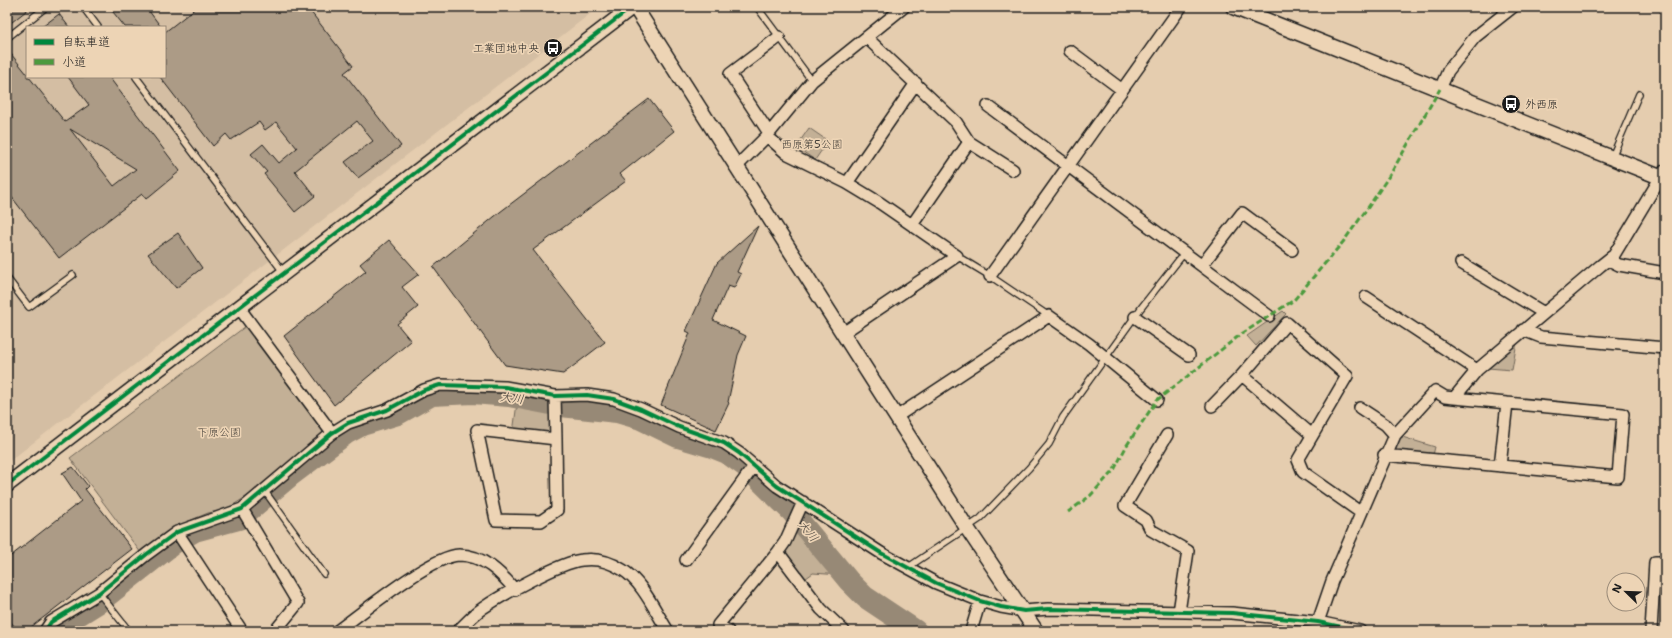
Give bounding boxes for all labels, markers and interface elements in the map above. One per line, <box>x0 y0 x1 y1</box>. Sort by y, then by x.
legend <box>26 26 166 78</box>
text: 自転車道 <box>62 34 110 50</box>
bus stop icon: 工業団地中央 <box>542 37 564 59</box>
place label: 工業団地中央 <box>473 41 539 56</box>
text: 小道 <box>62 54 86 70</box>
bus stop icon: 外西原 <box>1500 93 1522 115</box>
place label: 外西原 <box>1525 97 1558 112</box>
park label: 西原第5公園 <box>781 137 843 152</box>
water label: 大川 <box>499 389 525 407</box>
park label: 下原公園 <box>197 425 241 440</box>
water label: 大川 <box>794 517 822 545</box>
north arrow <box>1606 572 1646 612</box>
text: N <box>1609 581 1626 595</box>

